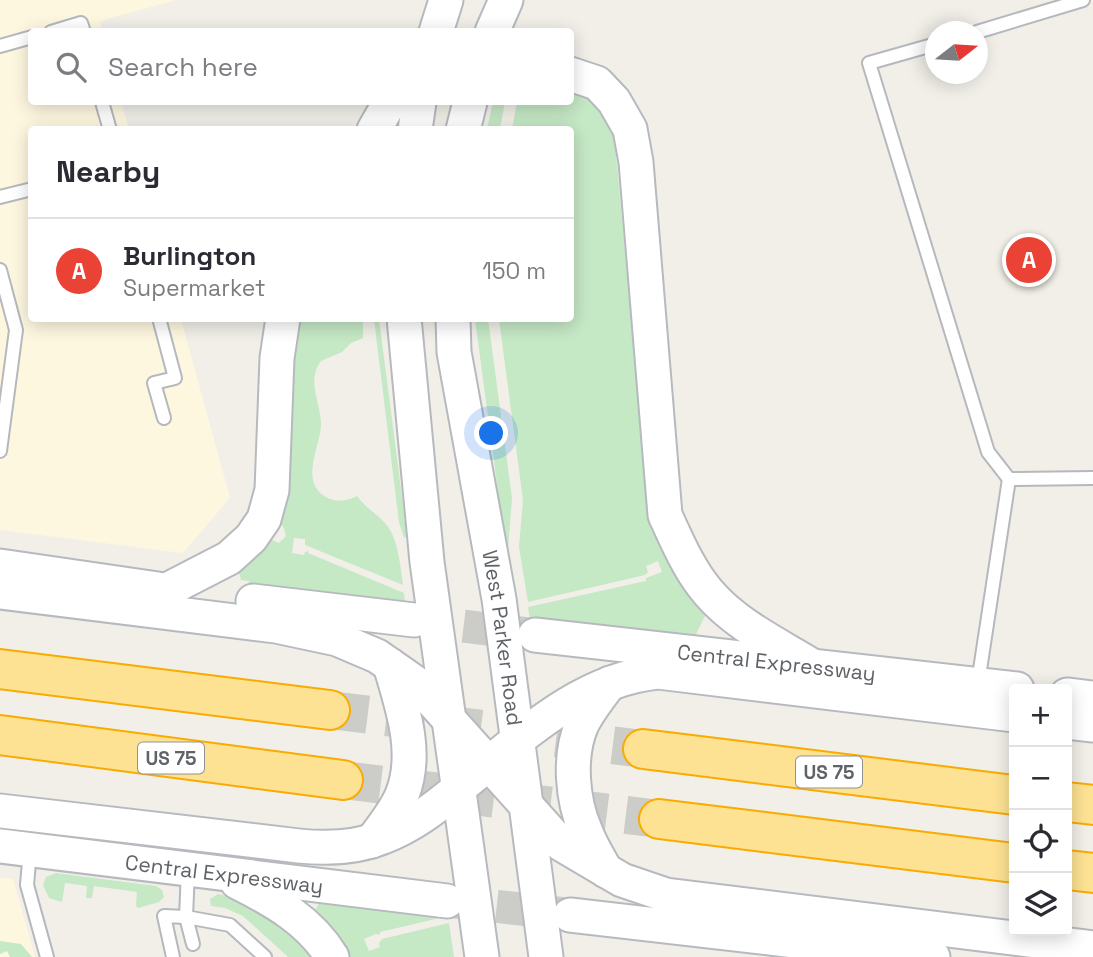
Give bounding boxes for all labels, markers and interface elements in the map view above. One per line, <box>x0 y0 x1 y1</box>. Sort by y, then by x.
north arrow <box>925 21 988 84</box>
search box <box>28 28 574 105</box>
icon: search <box>52 48 90 86</box>
text: Search here <box>108 50 258 84</box>
text: Nearby <box>56 152 160 191</box>
pin: A <box>1006 234 1052 286</box>
text: Burlington <box>123 239 256 273</box>
text: A <box>72 256 86 286</box>
text: 150 m <box>482 256 546 286</box>
text: Supermarket <box>123 273 265 303</box>
your location <box>474 416 508 450</box>
street label: West Parker Road <box>477 548 529 727</box>
street label: Central Expressway <box>676 638 877 687</box>
map controls <box>1009 684 1072 936</box>
button: + <box>1009 684 1072 747</box>
road number: US 75 <box>138 743 204 774</box>
button: − <box>1009 747 1072 810</box>
road number: US 75 <box>796 757 862 788</box>
button: locate <box>1009 810 1072 873</box>
street label: Central Expressway <box>124 848 325 899</box>
button: layers <box>1009 873 1072 936</box>

